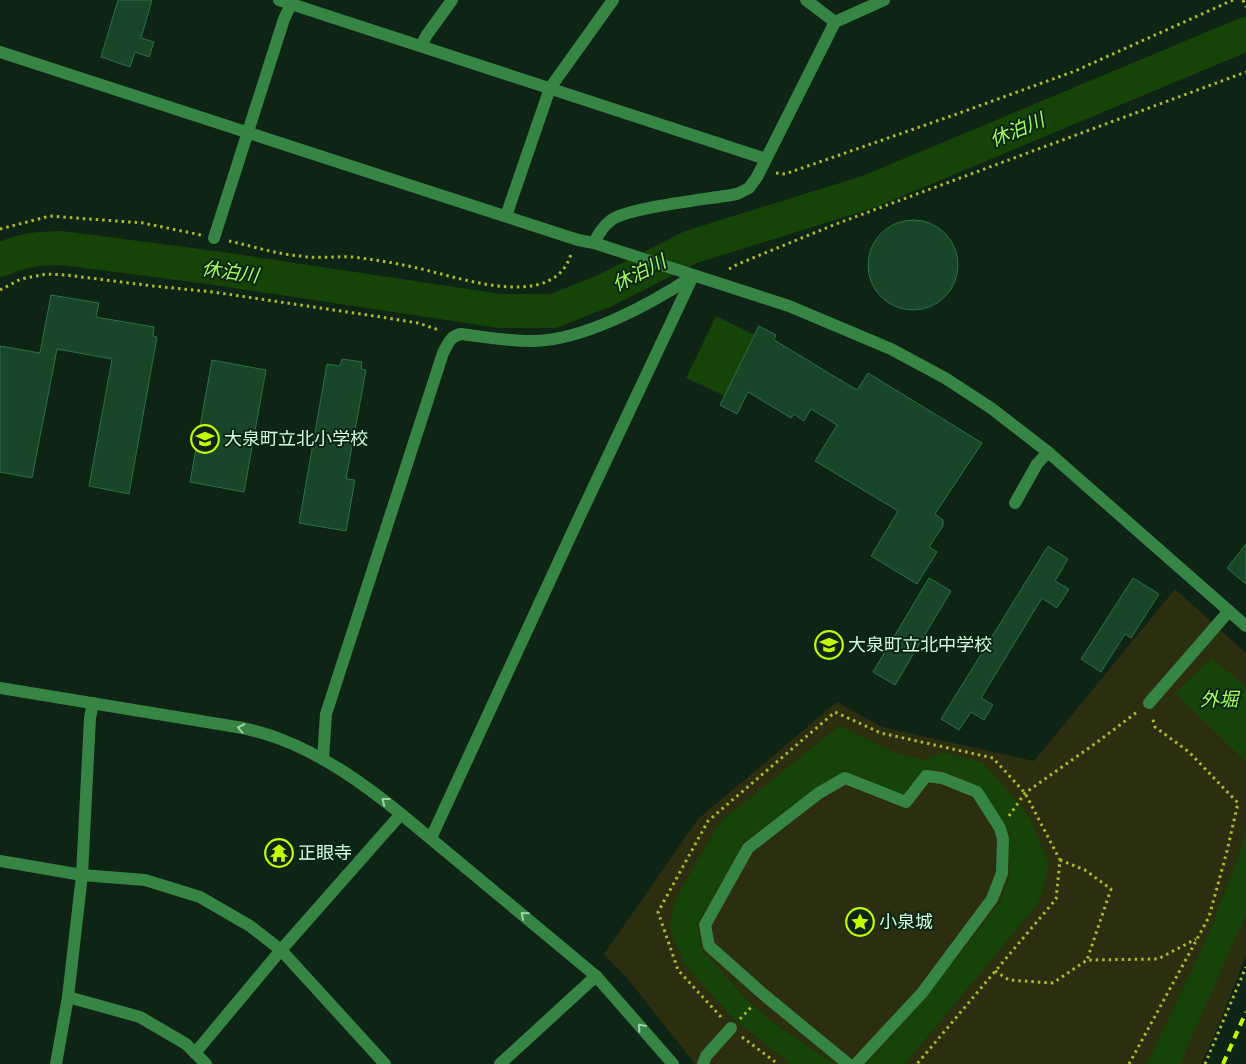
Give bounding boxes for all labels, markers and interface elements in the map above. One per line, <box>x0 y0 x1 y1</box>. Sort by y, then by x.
water label: 休泊川 <box>986 107 1050 152</box>
water label: 休泊川 <box>608 249 671 296</box>
water label: 休泊川 <box>200 257 262 288</box>
school or university icon: 大泉町立北小学校 <box>190 424 220 454</box>
place label: 大泉町立北小学校 <box>224 428 368 450</box>
school or university icon: 大泉町立北中学校 <box>814 630 844 660</box>
place label: 大泉町立北中学校 <box>848 634 992 656</box>
water label: 外堀 <box>1200 688 1241 711</box>
one-way arrow <box>237 723 246 734</box>
one-way arrow <box>382 798 391 806</box>
temple icon: 正眼寺 <box>264 838 294 868</box>
place label: 正眼寺 <box>298 842 352 864</box>
place icon: 小泉城 <box>845 907 875 937</box>
place label: 小泉城 <box>879 911 933 933</box>
one-way arrow <box>520 912 529 921</box>
one-way arrow <box>637 1024 646 1033</box>

